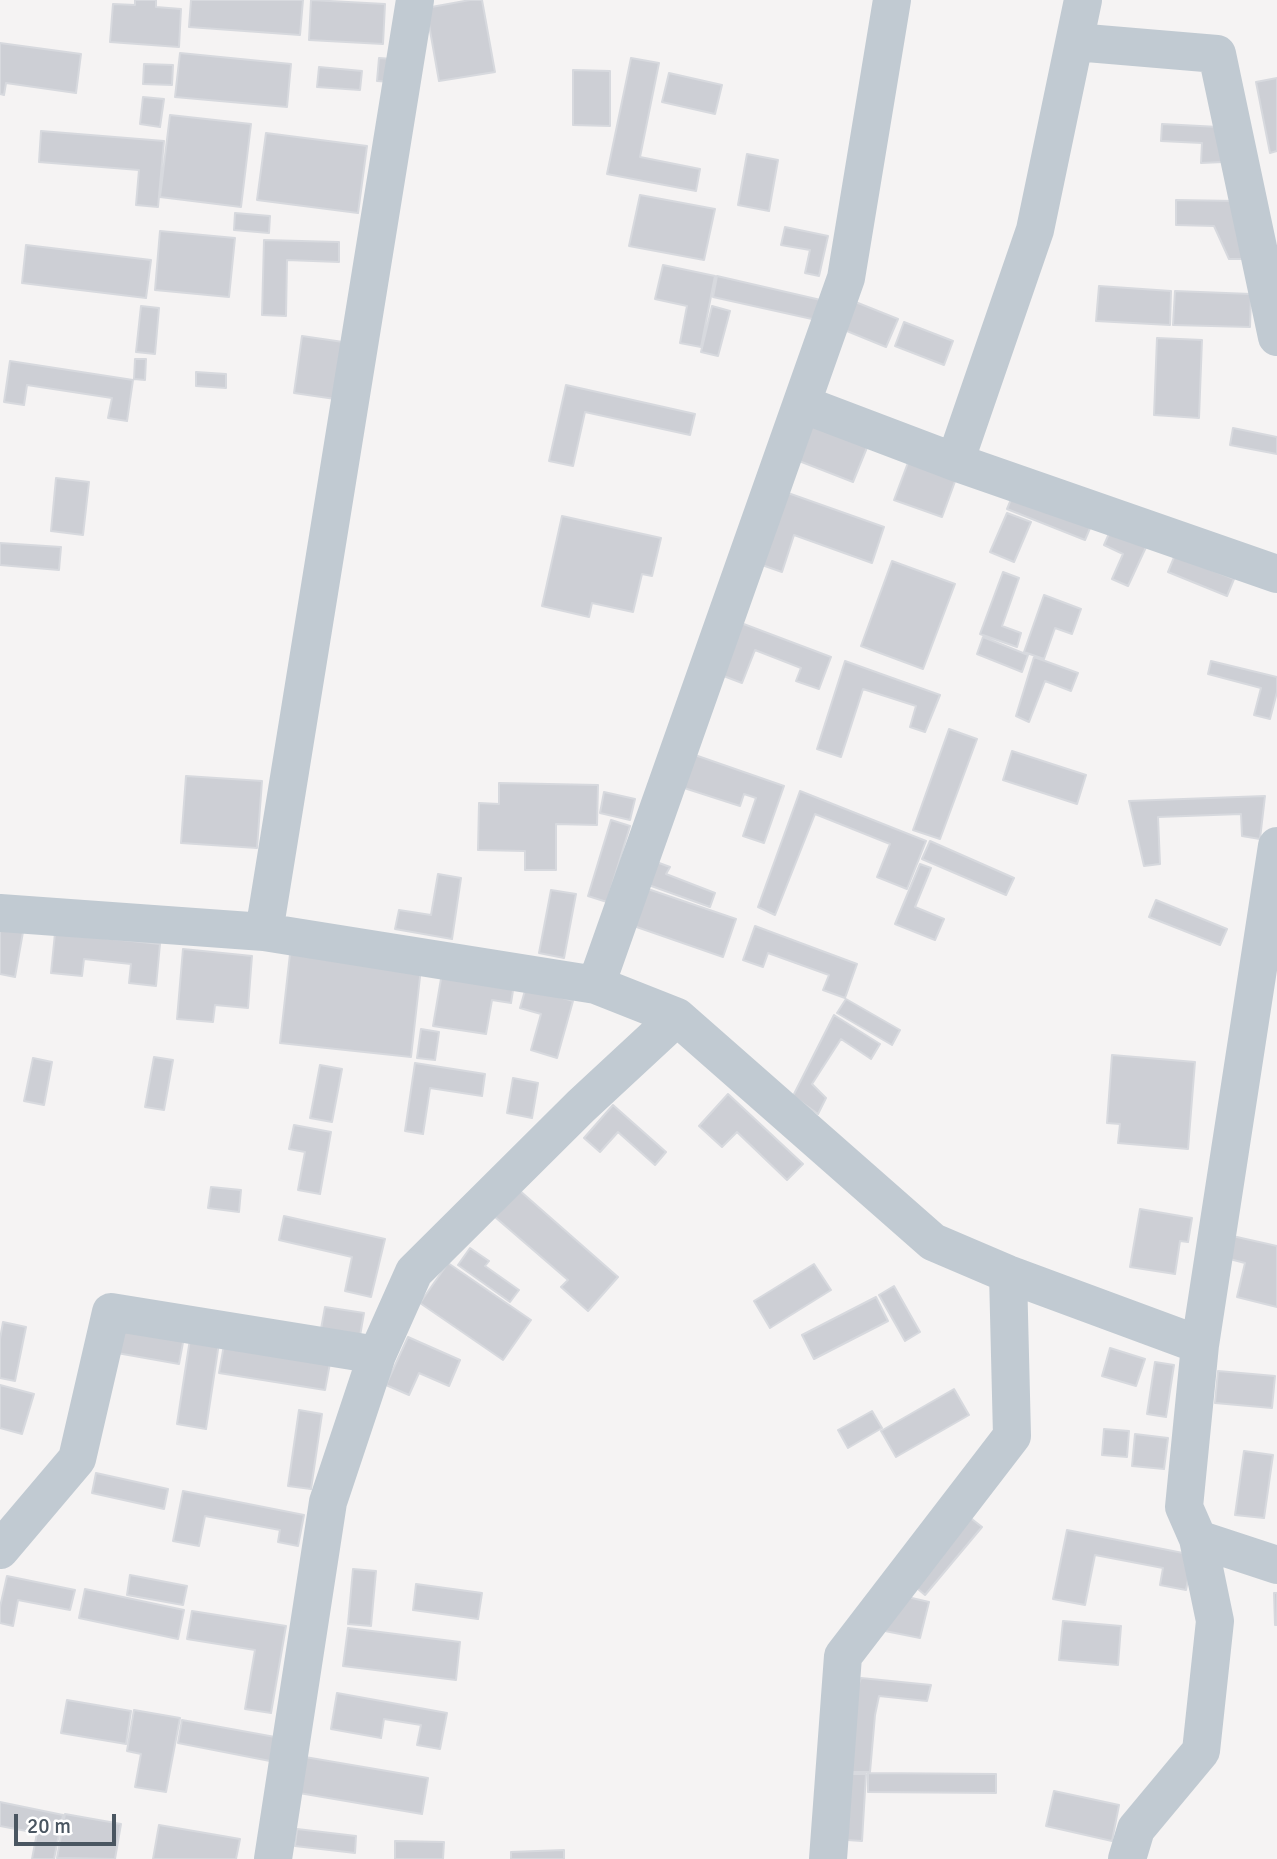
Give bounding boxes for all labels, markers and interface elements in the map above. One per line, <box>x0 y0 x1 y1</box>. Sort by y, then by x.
scale bar <box>18 1800 119 1844</box>
text: 20 m <box>27 1813 71 1839</box>

